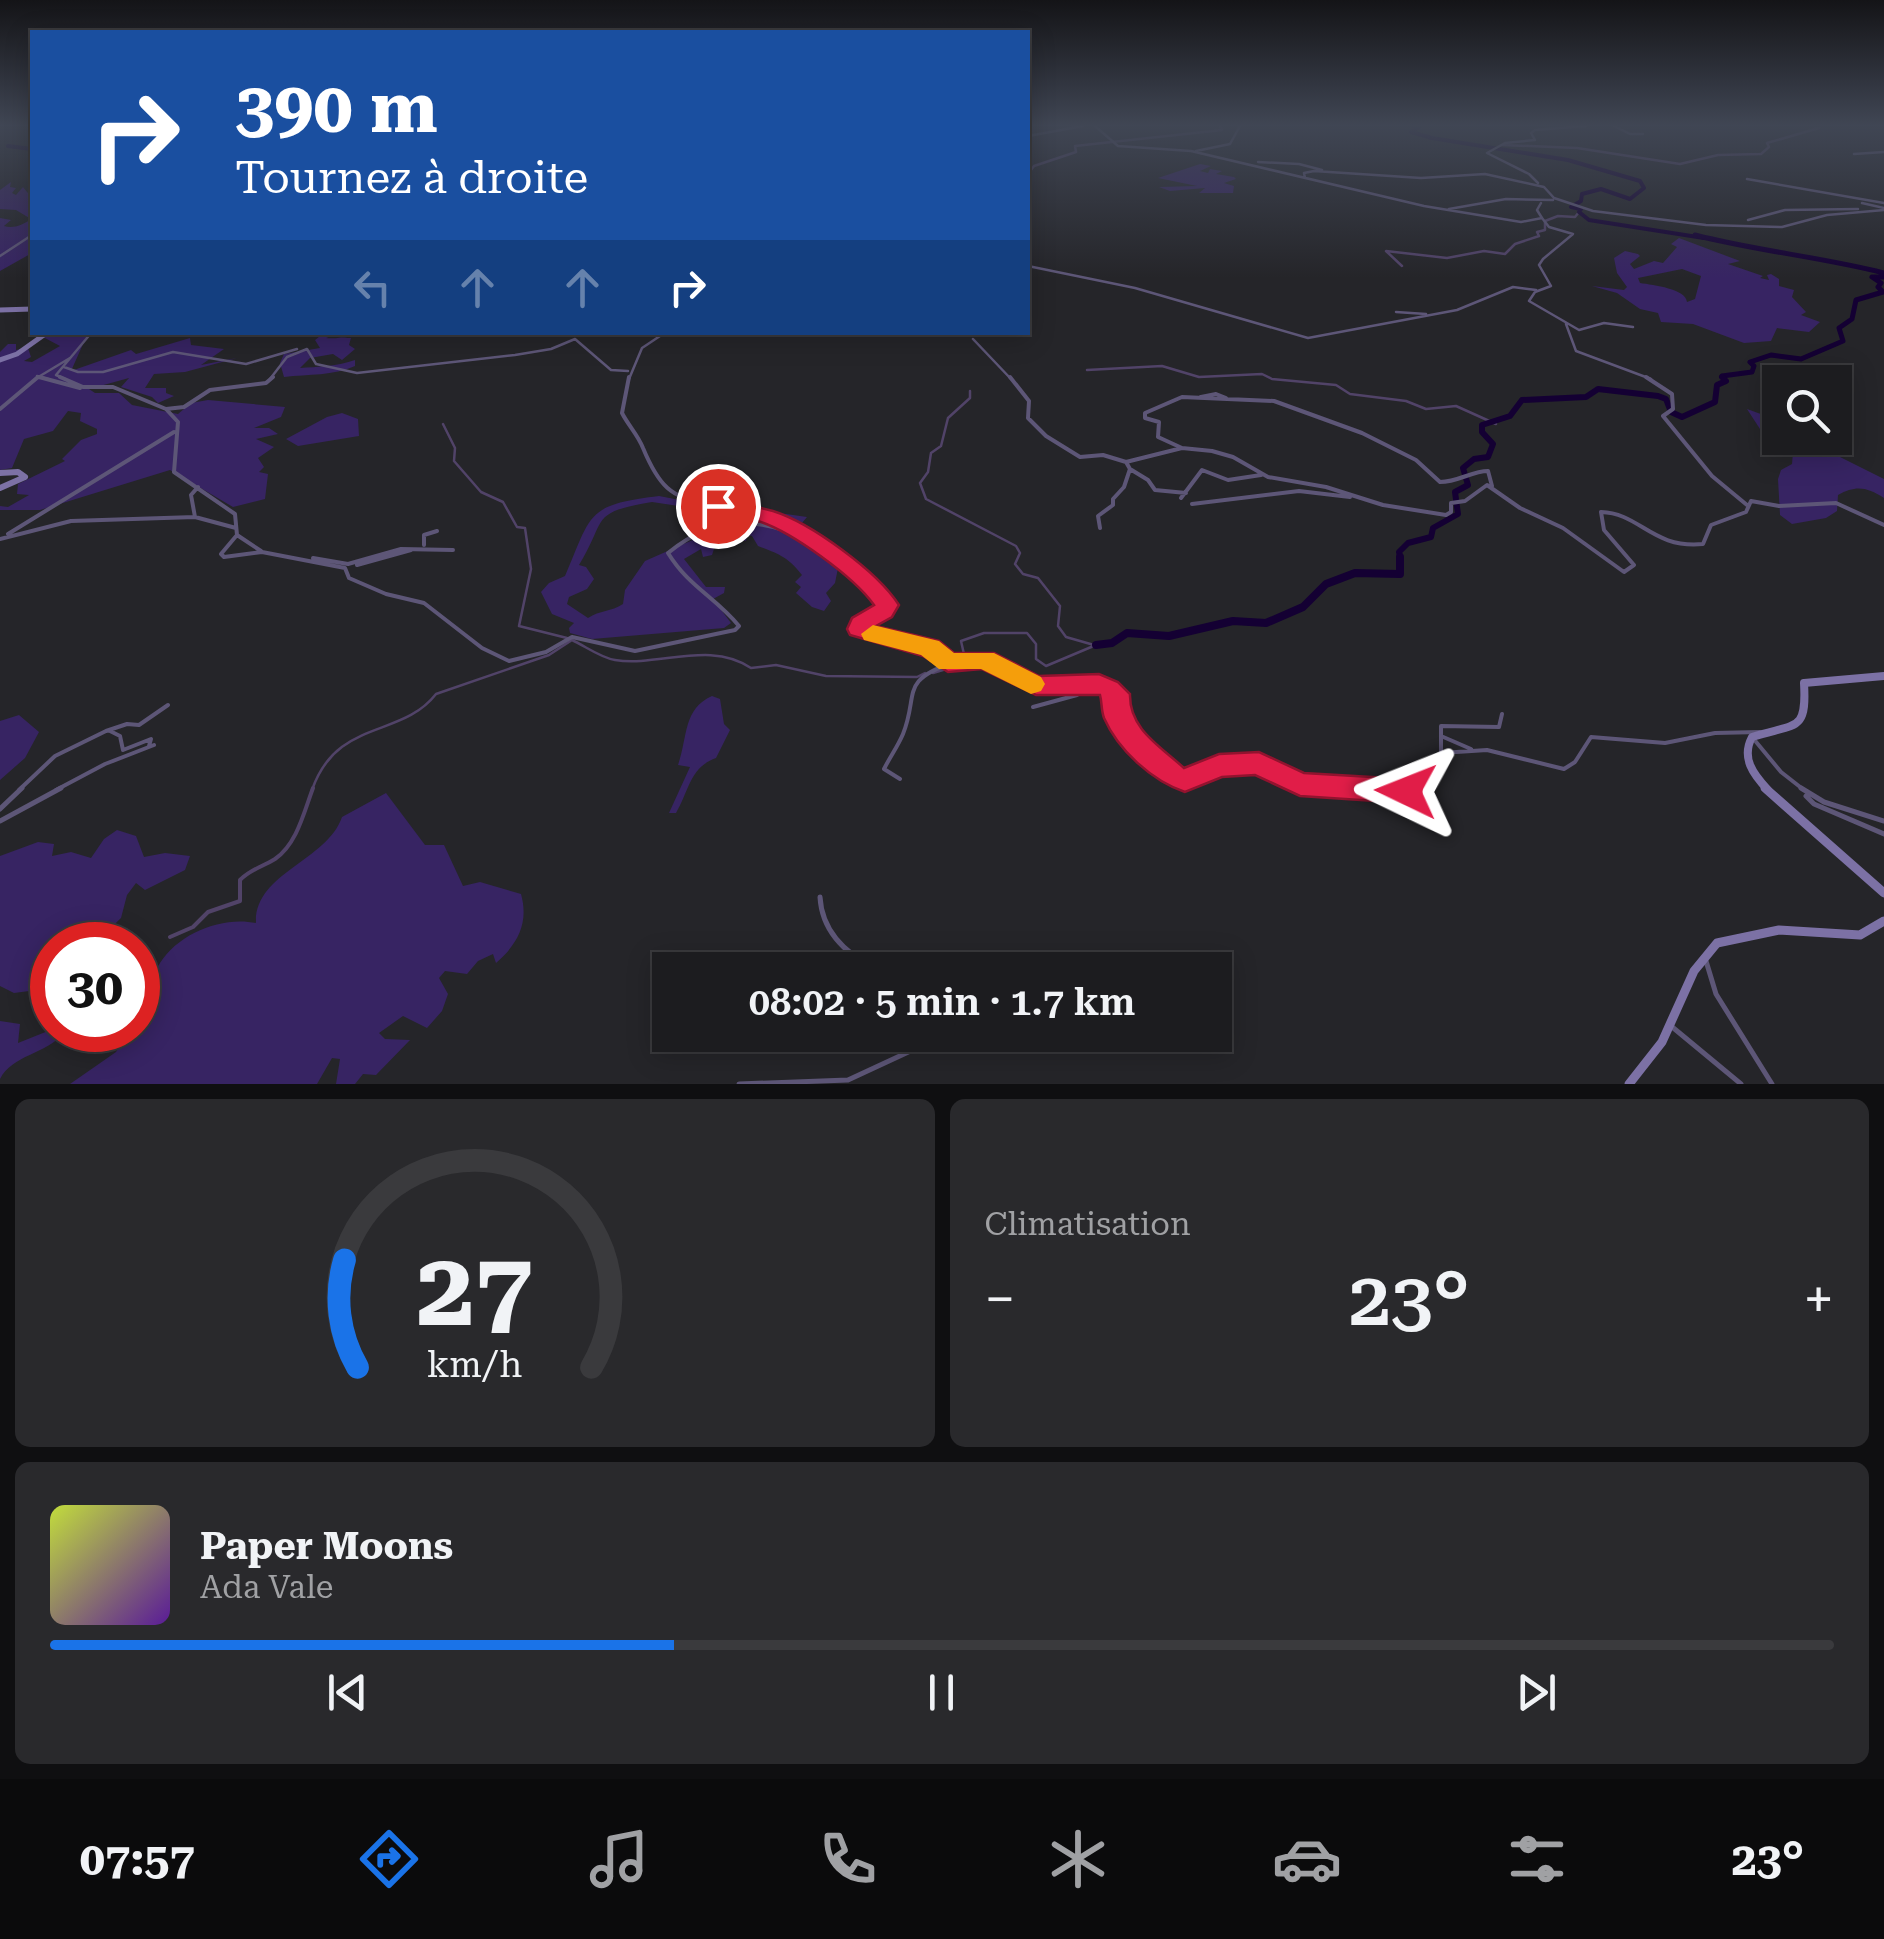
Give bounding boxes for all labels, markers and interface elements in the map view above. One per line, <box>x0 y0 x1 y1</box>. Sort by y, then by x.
text: 390 m <box>235 67 438 149</box>
icon: right <box>70 70 200 200</box>
text: Tournez à droite <box>235 151 588 204</box>
icon: left <box>345 260 400 315</box>
icon: ahead <box>450 260 505 315</box>
icon: ahead <box>555 260 610 315</box>
icon: right <box>660 260 715 315</box>
map controls <box>1762 365 1852 455</box>
button: search <box>1762 365 1852 455</box>
pin <box>676 464 761 549</box>
icon: arrive <box>691 479 746 534</box>
position arrow <box>1354 739 1458 843</box>
speed limit sign: 30 <box>30 922 160 1052</box>
text: 08:02 · 5 min · 1.7 km <box>749 980 1135 1024</box>
text: Climatisation <box>985 1205 1191 1243</box>
text: 27 <box>417 1229 533 1350</box>
text: 23° <box>1349 1255 1470 1343</box>
text: − <box>985 1267 1015 1331</box>
text: + <box>1803 1267 1834 1331</box>
text: km/h <box>427 1344 523 1386</box>
text: Paper Moons <box>200 1524 453 1568</box>
text: Ada Vale <box>200 1568 333 1606</box>
icon: previous <box>320 1665 375 1720</box>
icon: pause <box>914 1665 969 1720</box>
icon: next <box>1509 1665 1564 1720</box>
icon: directions <box>354 1824 424 1894</box>
icon: music <box>584 1824 654 1894</box>
icon: phone <box>813 1824 883 1894</box>
icon: climate <box>1043 1824 1113 1894</box>
icon: car <box>1272 1824 1342 1894</box>
icon: filters <box>1502 1824 1572 1894</box>
text: 07:57 <box>80 1833 195 1886</box>
text: 23° <box>1731 1833 1804 1886</box>

